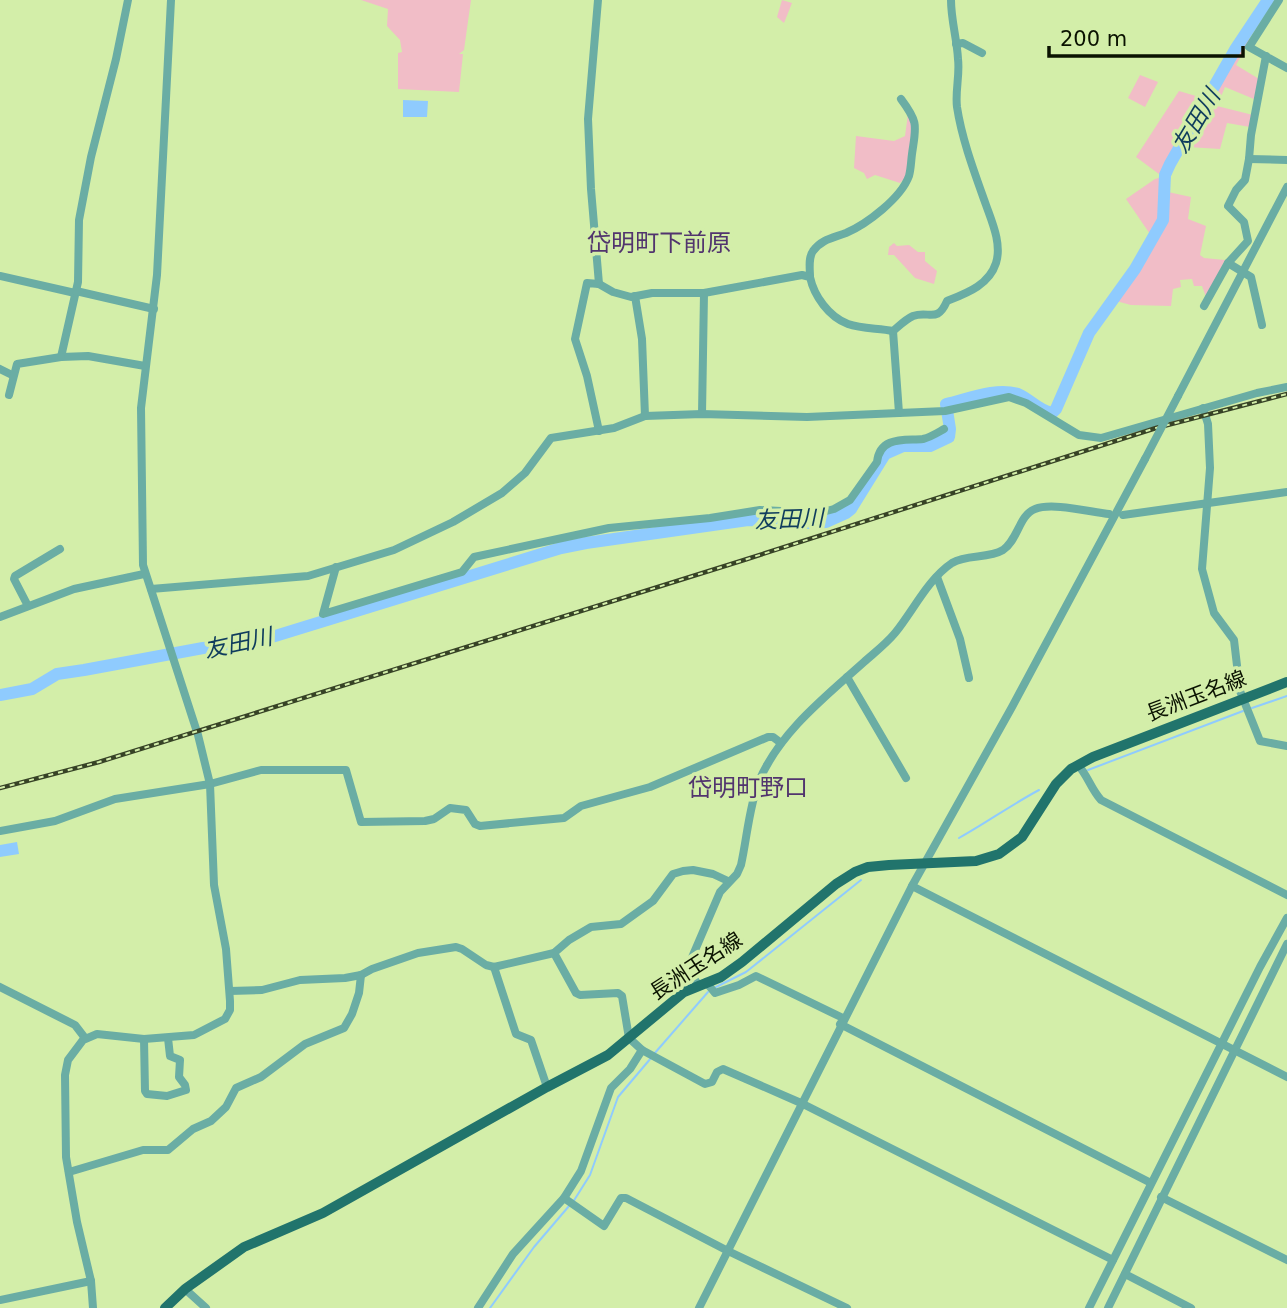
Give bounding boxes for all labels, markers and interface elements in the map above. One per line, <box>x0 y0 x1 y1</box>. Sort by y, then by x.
scale bar <box>1049 14 1243 58</box>
text: 200 m <box>1060 27 1127 51</box>
water label: 友田川 <box>1167 82 1226 157</box>
district label: 岱明町下前原 <box>587 229 731 257</box>
water label: 友田川 <box>754 505 827 533</box>
water label: 友田川 <box>202 622 277 663</box>
street label: 長洲玉名線 <box>1143 666 1249 726</box>
district label: 岱明町野口 <box>688 774 808 802</box>
street label: 長洲玉名線 <box>645 927 747 1005</box>

